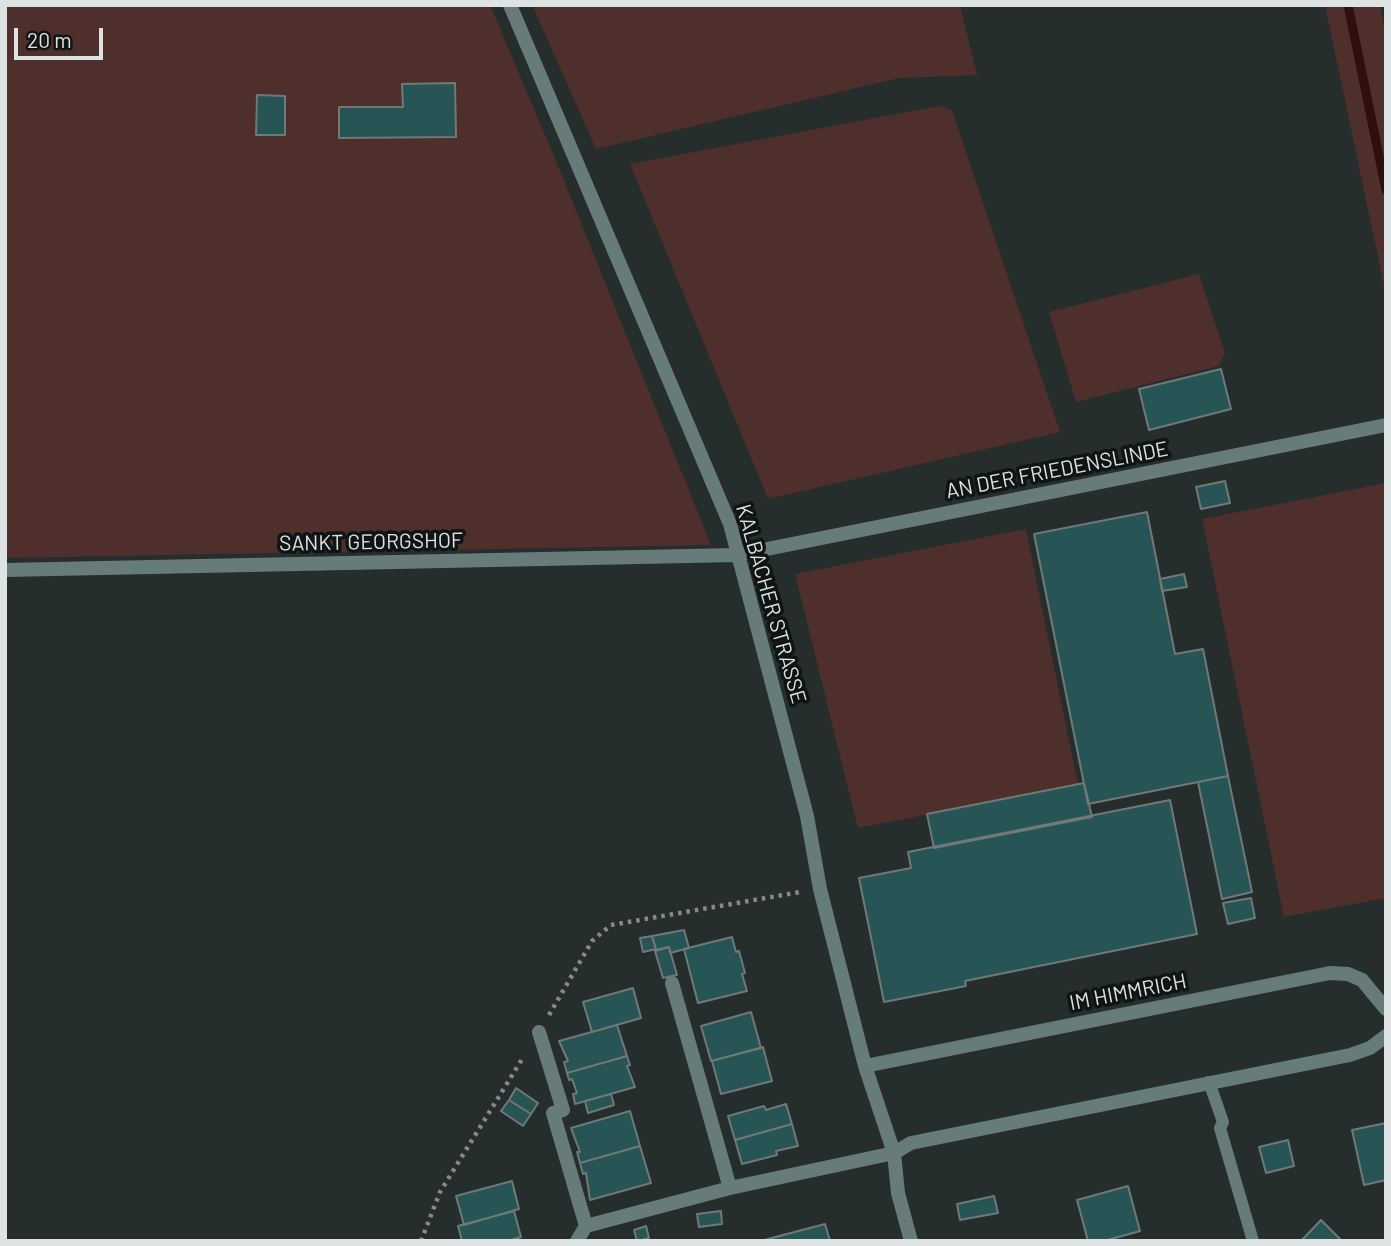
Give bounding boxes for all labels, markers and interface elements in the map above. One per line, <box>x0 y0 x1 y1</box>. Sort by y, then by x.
scale bar <box>18 14 107 58</box>
text: 20 m <box>27 27 72 52</box>
street label: AN DER FRIEDENSLINDE <box>944 436 1170 504</box>
street label: KALBACHER STRASSE <box>730 501 812 707</box>
street label: SANKT GEORGSHOF <box>279 528 463 556</box>
street label: IM HIMMRICH <box>1067 968 1189 1016</box>

